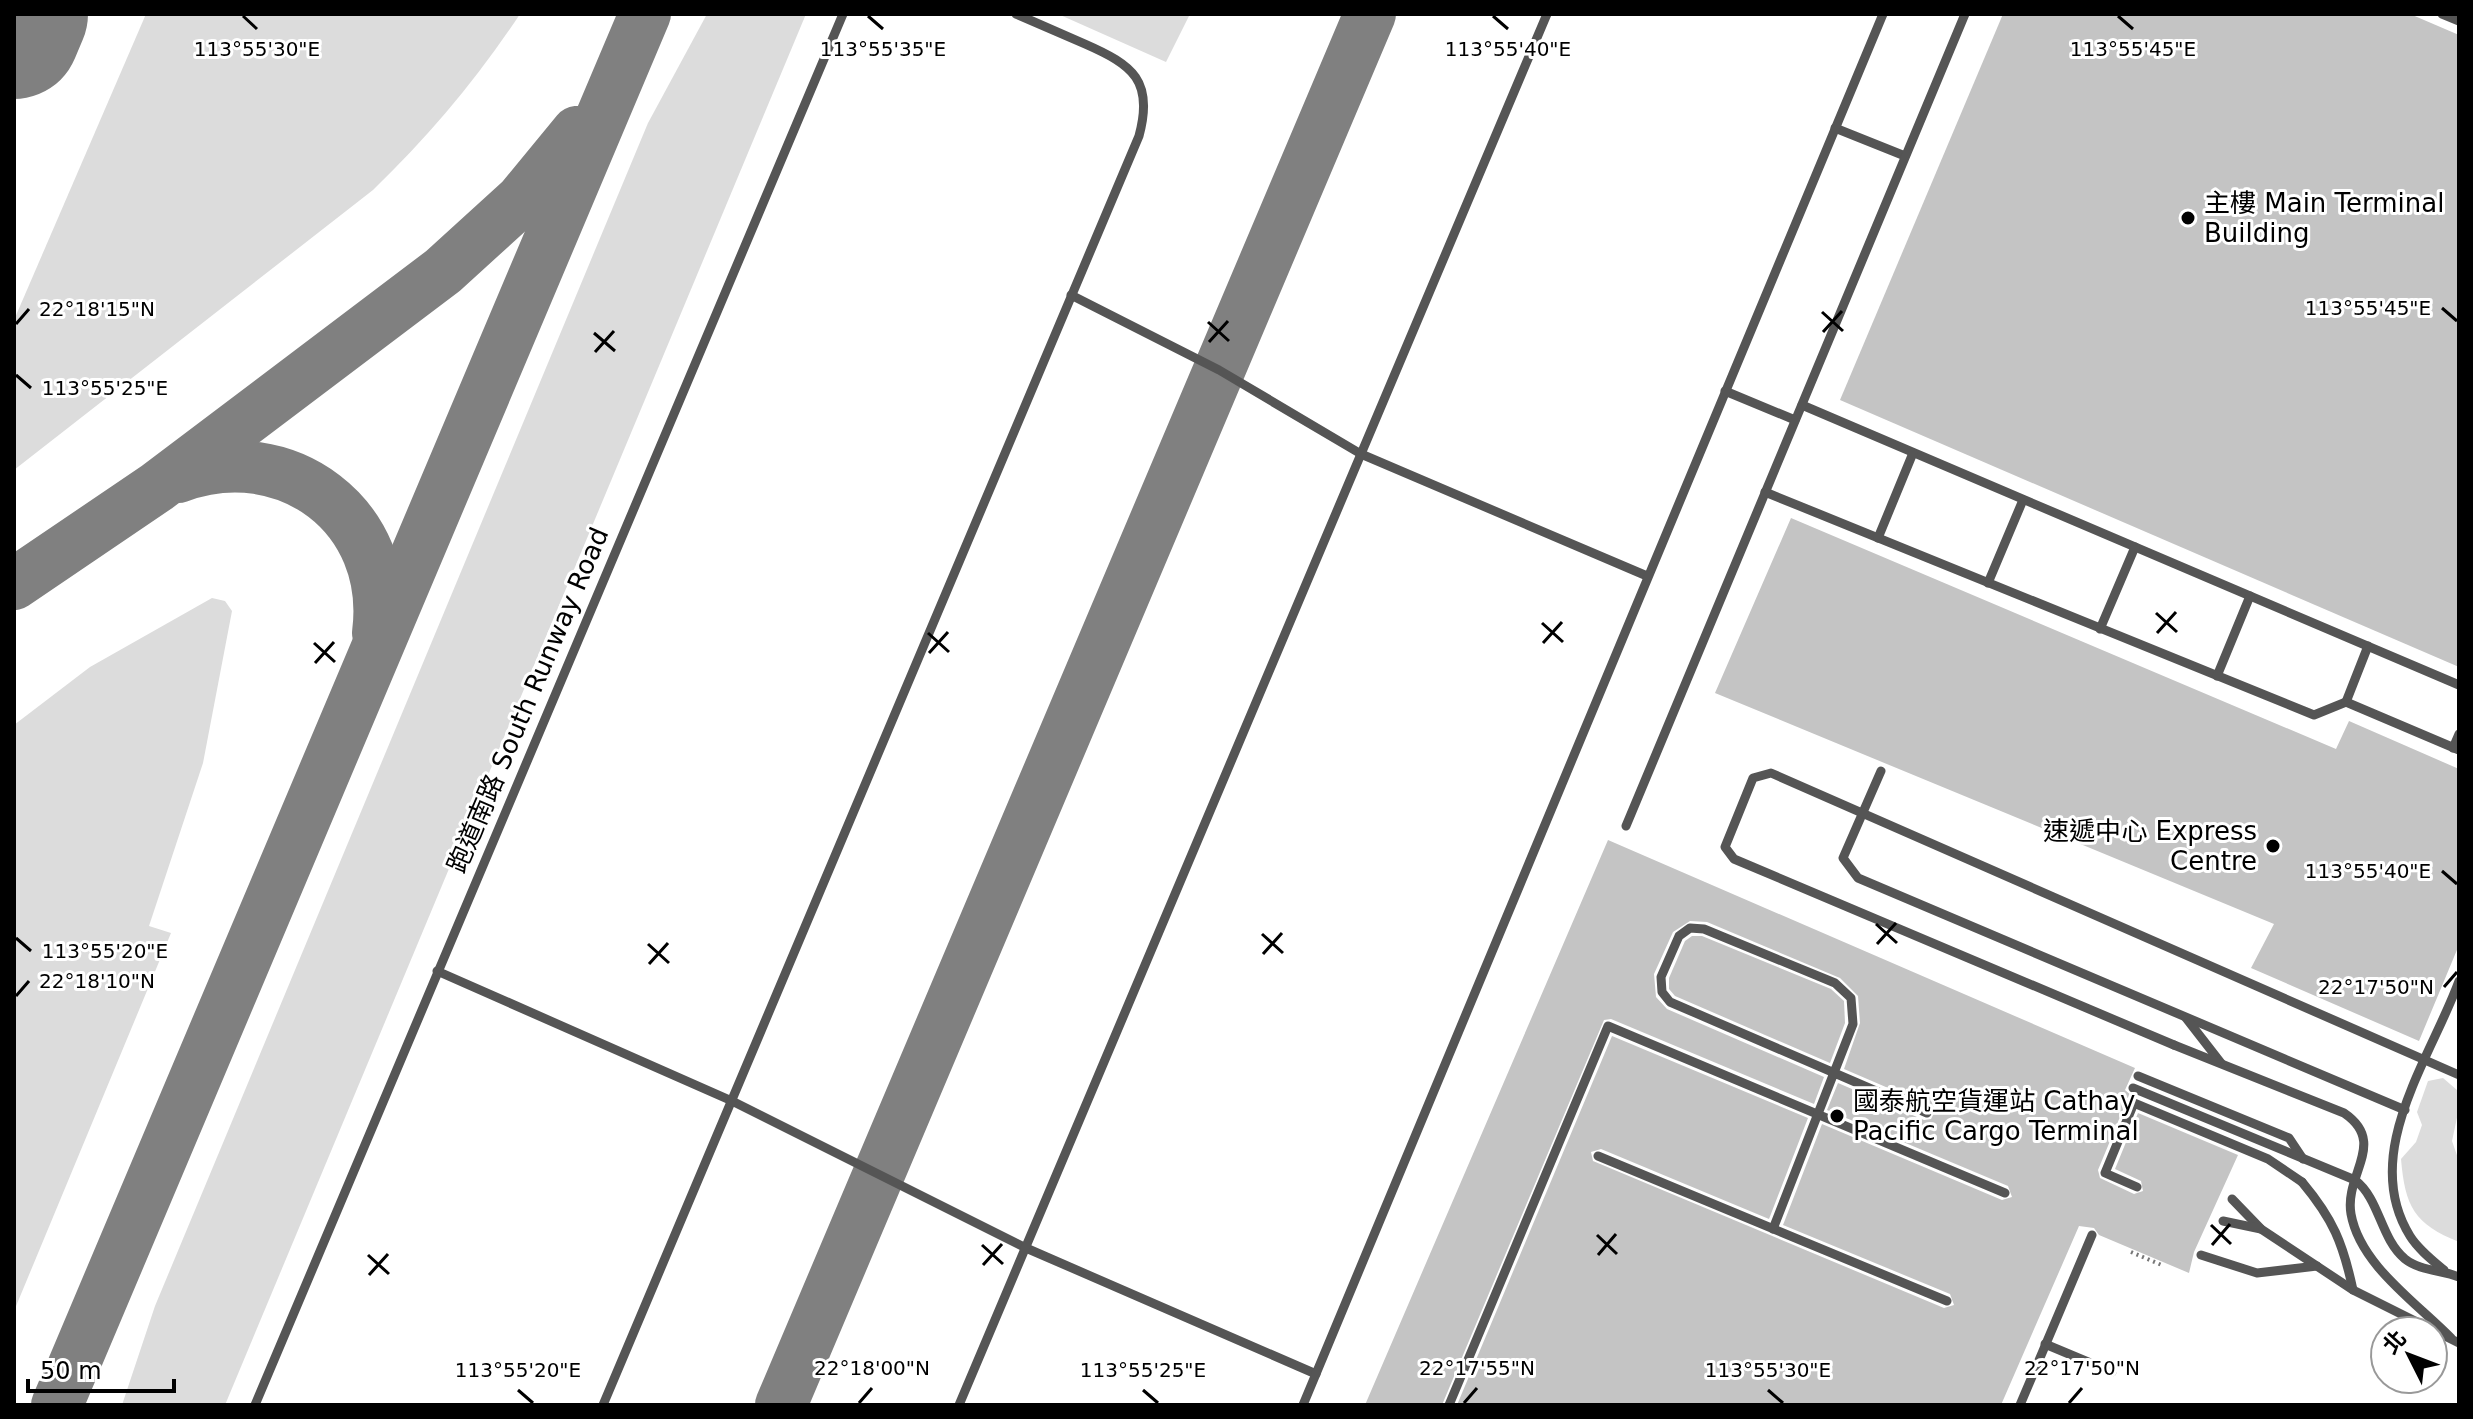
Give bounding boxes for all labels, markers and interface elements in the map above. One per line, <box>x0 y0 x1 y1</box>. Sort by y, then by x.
text: 113°55'30"E <box>194 37 320 61</box>
text: 113°55'35"E <box>820 37 946 61</box>
text: 113°55'40"E <box>1445 37 1571 61</box>
text: 113°55'45"E <box>2070 37 2196 61</box>
place label: 主樓 Main Terminal Building <box>2204 188 2444 248</box>
marker: 主樓 Main Terminal Building <box>2179 209 2197 227</box>
text: 113°55'45"E <box>2305 296 2431 320</box>
text: 22°18'15"N <box>39 297 155 321</box>
text: 113°55'25"E <box>42 376 168 400</box>
street label: 跑道南路 South Runway Road <box>442 523 614 877</box>
place label: 速遞中心 Express Centre <box>2043 816 2257 876</box>
marker: 速遞中心 Express Centre <box>2264 837 2282 855</box>
text: 113°55'40"E <box>2305 859 2431 883</box>
text: 113°55'20"E <box>42 939 168 963</box>
text: 22°18'10"N <box>39 969 155 993</box>
text: 22°17'50"N <box>2318 975 2434 999</box>
place label: 國泰航空貨運站 Cathay Pacific Cargo Terminal <box>1853 1086 2139 1146</box>
marker: 國泰航空貨運站 Cathay Pacific Cargo Terminal <box>1828 1107 1846 1125</box>
north arrow <box>2369 1315 2449 1395</box>
text: 北 <box>2378 1325 2411 1358</box>
scale bar <box>28 1343 174 1393</box>
text: 22°18'00"N <box>814 1356 930 1380</box>
text: 22°17'55"N <box>1419 1356 1535 1380</box>
text: 22°17'50"N <box>2024 1356 2140 1380</box>
text: 50 m <box>40 1357 102 1385</box>
text: 113°55'20"E <box>455 1358 581 1382</box>
text: 113°55'25"E <box>1080 1358 1206 1382</box>
text: 113°55'30"E <box>1705 1358 1831 1382</box>

